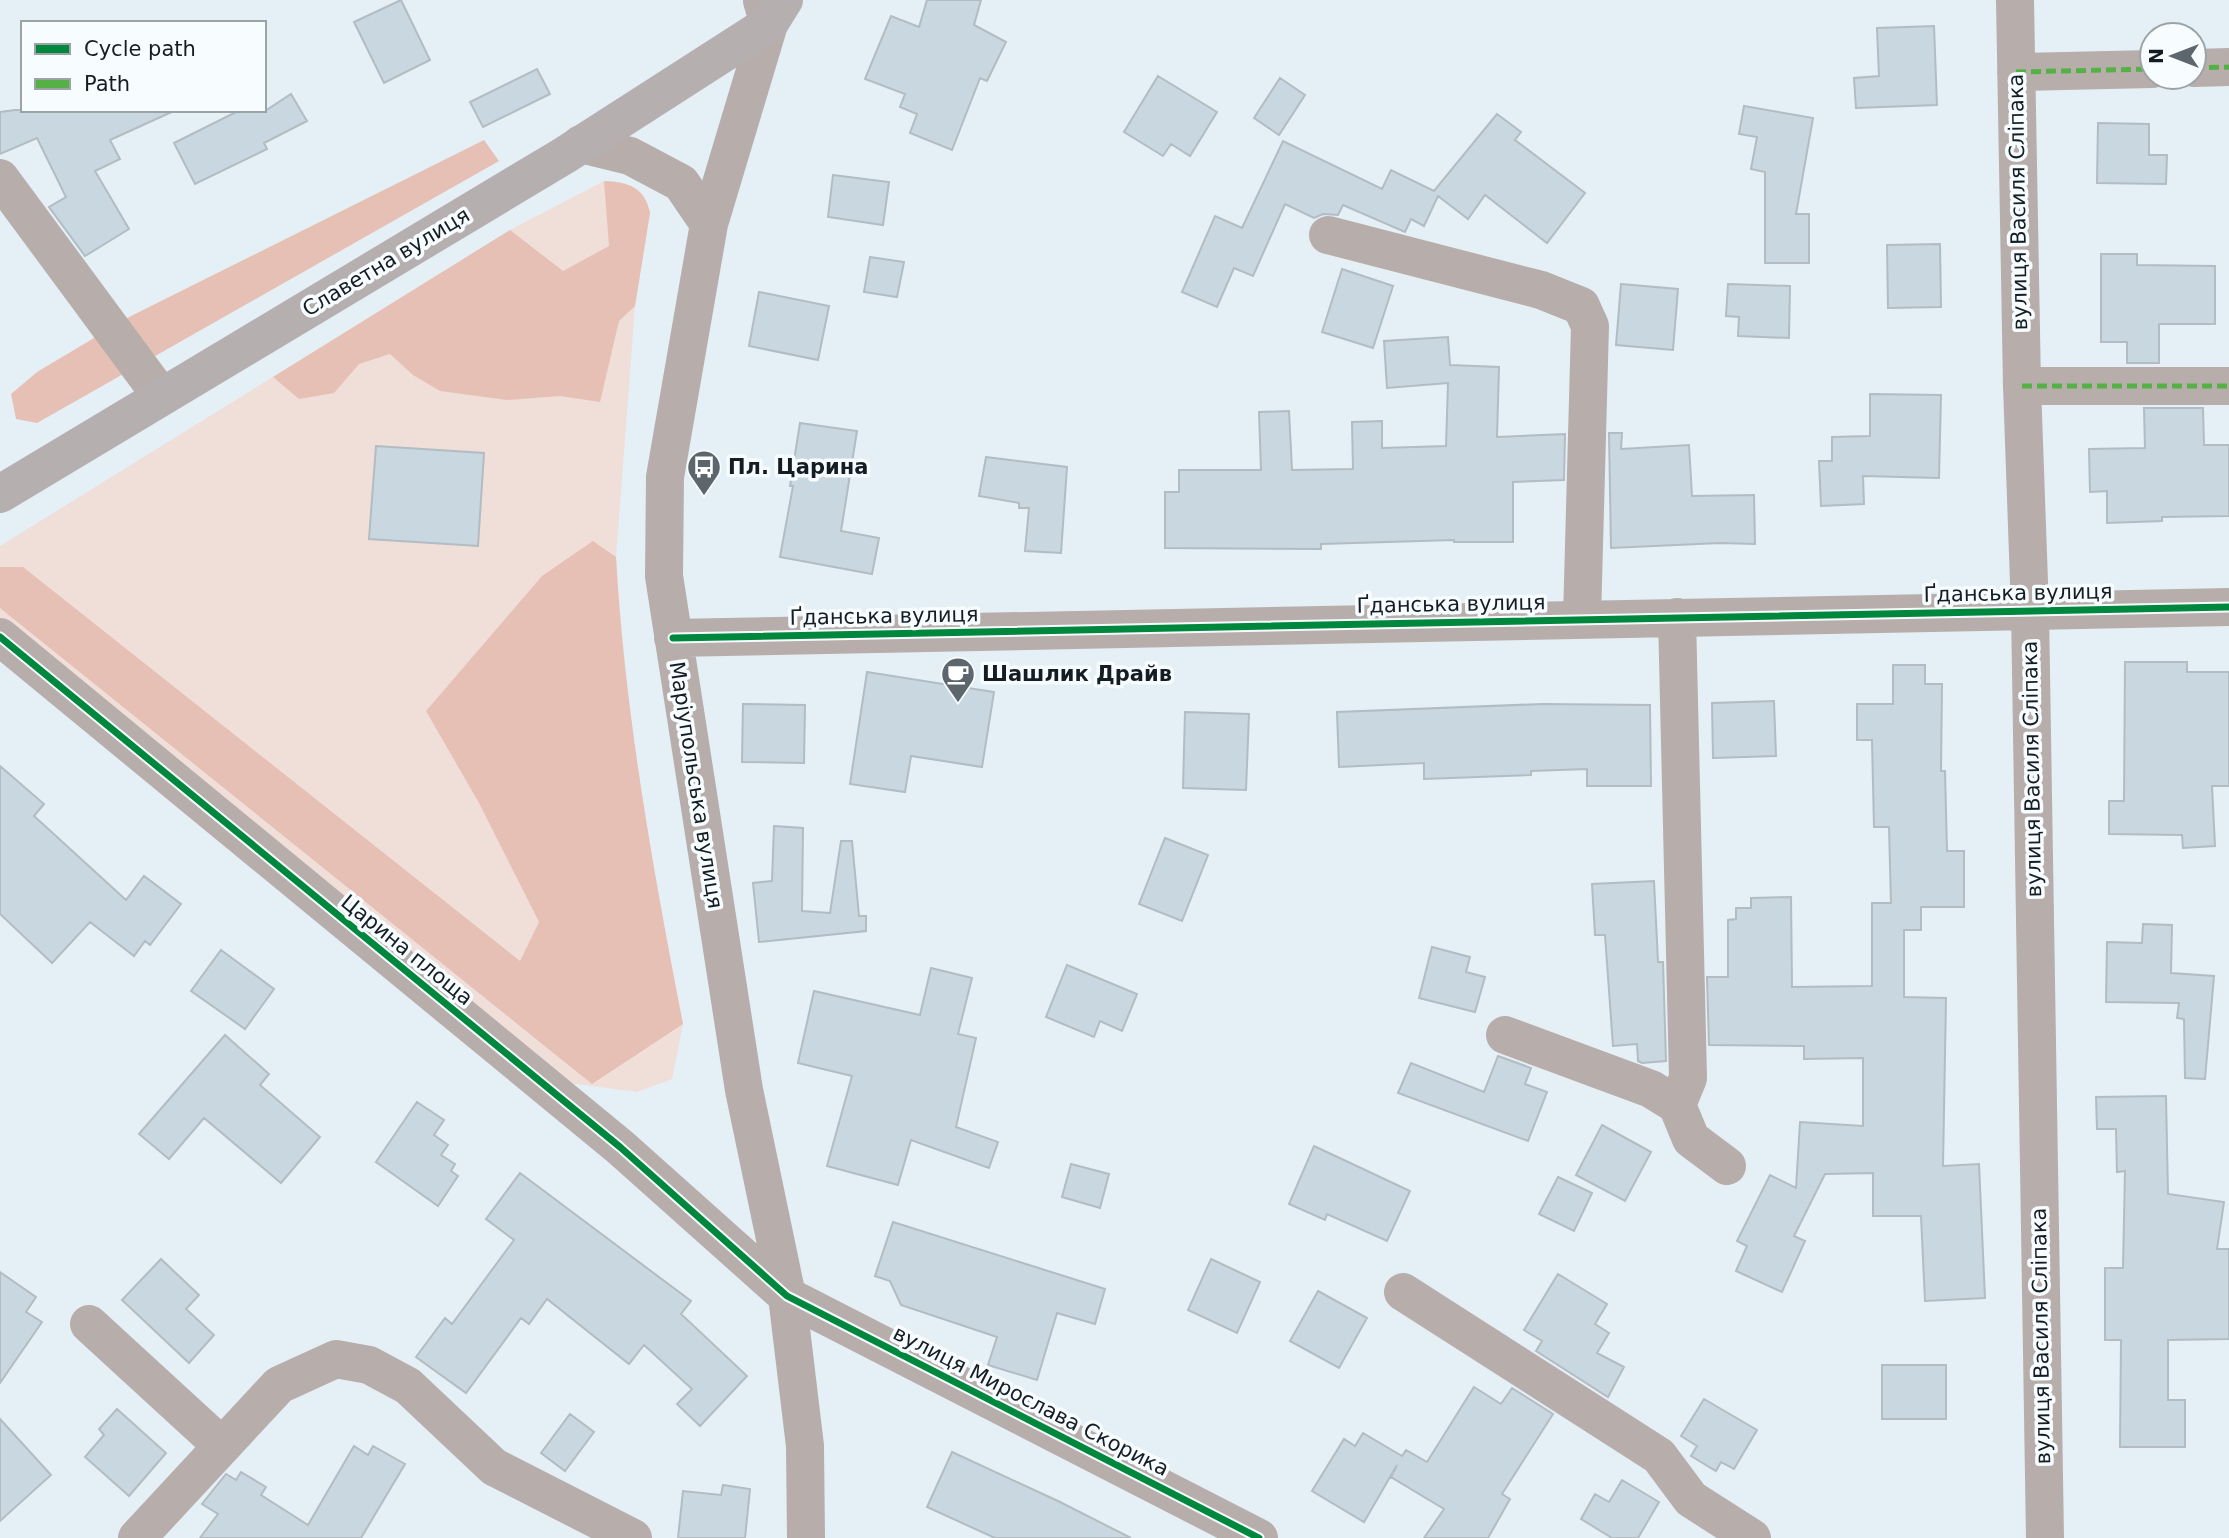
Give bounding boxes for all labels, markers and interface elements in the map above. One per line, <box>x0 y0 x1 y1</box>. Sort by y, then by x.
legend <box>21 21 266 112</box>
north arrow <box>2138 21 2208 91</box>
text: Cycle path <box>84 37 196 61</box>
text: N <box>2145 48 2167 64</box>
text: Path <box>84 72 130 96</box>
street label: вулиця Василя Сліпака <box>2004 73 2032 331</box>
street label: Славетна вулиця <box>298 203 474 321</box>
bus stop icon: Пл. Царина <box>685 448 723 497</box>
place label: Пл. Царина <box>728 455 868 479</box>
street label: Ґданська вулиця <box>1923 579 2113 607</box>
street label: Ґданська вулиця <box>1356 590 1546 618</box>
street label: Ґданська вулиця <box>789 602 979 630</box>
street label: вулиця Василя Сліпака <box>2018 640 2046 898</box>
cafe icon: Шашлик Драйв <box>939 655 977 704</box>
street label: Маріупольська вулиця <box>665 660 727 910</box>
place label: Шашлик Драйв <box>982 662 1172 686</box>
street label: Царина площа <box>336 890 478 1010</box>
street label: вулиця Василя Сліпака <box>2027 1207 2055 1465</box>
street label: вулиця Мирослава Скорика <box>889 1321 1173 1481</box>

